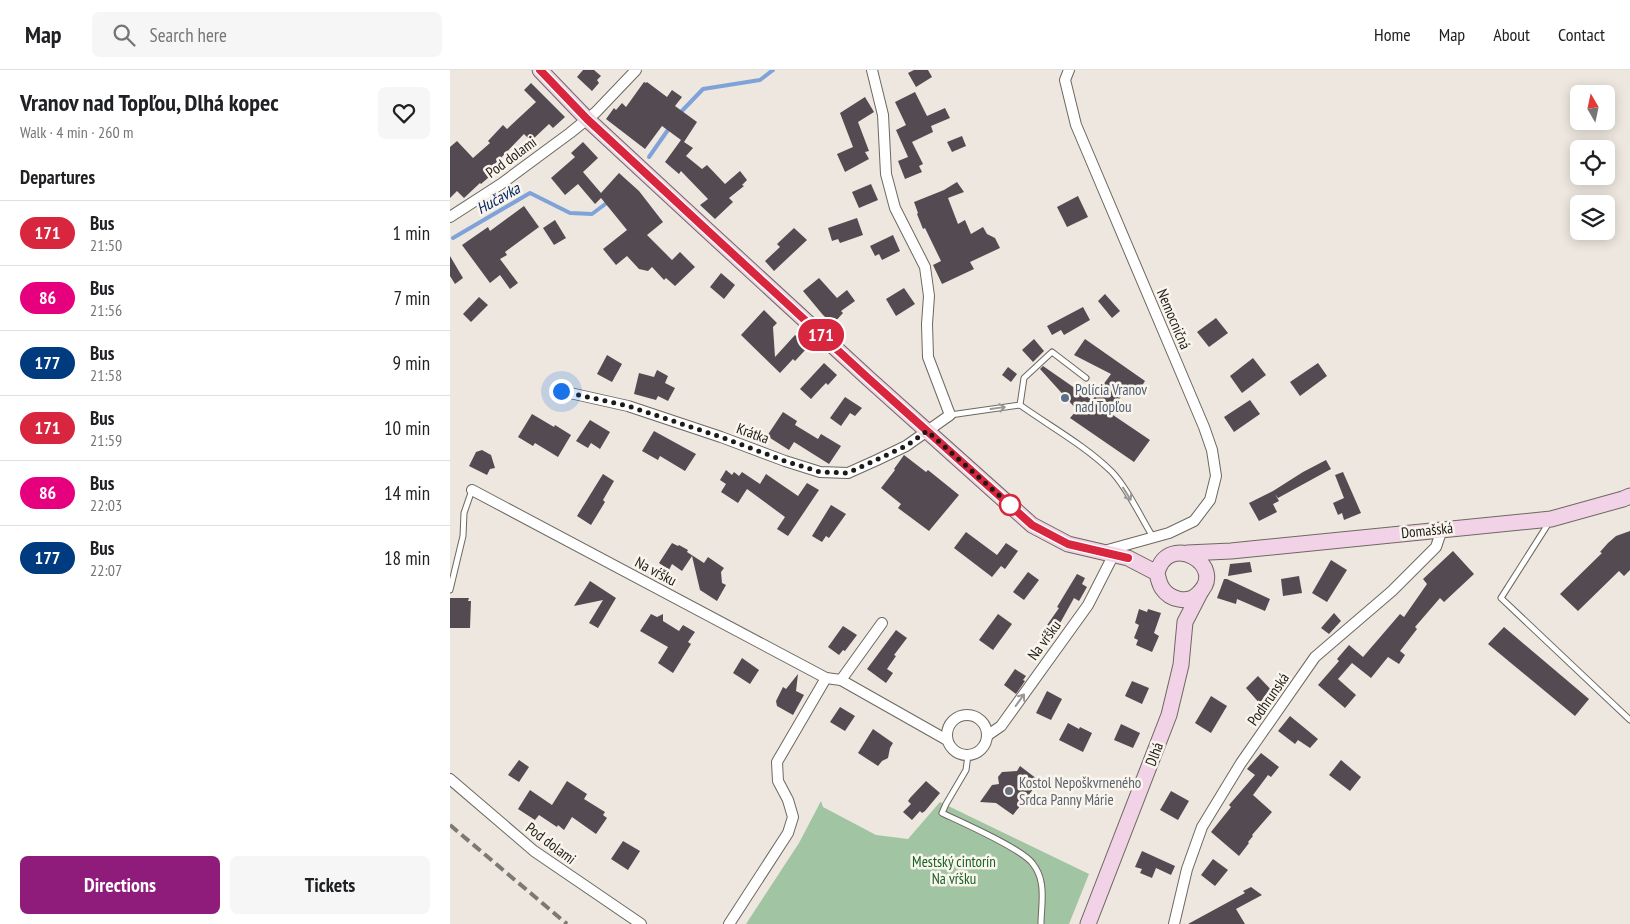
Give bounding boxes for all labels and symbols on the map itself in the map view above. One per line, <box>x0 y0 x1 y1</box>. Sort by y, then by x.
north arrow <box>1570 85 1615 130</box>
street label: Pod dolami <box>482 132 540 182</box>
water label: Hučavka <box>473 177 525 218</box>
street label: Nemocničná <box>1153 286 1195 352</box>
line badge: 171 <box>792 319 850 351</box>
your location <box>549 379 574 404</box>
place label: Polícia Vranov nad Topľou <box>1075 380 1147 416</box>
marker: Polícia Vranov nad Topľou <box>1059 392 1071 404</box>
one-way arrow <box>989 403 1005 413</box>
street label: Krátka <box>734 418 772 448</box>
one-way arrow <box>1122 486 1132 500</box>
unlabelled marker <box>999 494 1021 516</box>
street label: Domašská <box>1400 518 1454 542</box>
street label: Na vŕšku <box>632 552 680 590</box>
street label: Na vŕšku <box>1023 616 1065 664</box>
street label: Podhrunská <box>1243 669 1293 729</box>
one-way arrow <box>1015 693 1025 707</box>
street label: Dlhá <box>1141 739 1167 769</box>
place label: Kostol Nepoškvrneného Srdca Panny Márie <box>1019 773 1141 809</box>
marker: Kostol Nepoškvrneného Srdca Panny Márie <box>1003 785 1015 797</box>
street label: Pod dolami <box>522 818 580 868</box>
park label: Mestský cintorín Na vŕšku <box>912 852 996 888</box>

